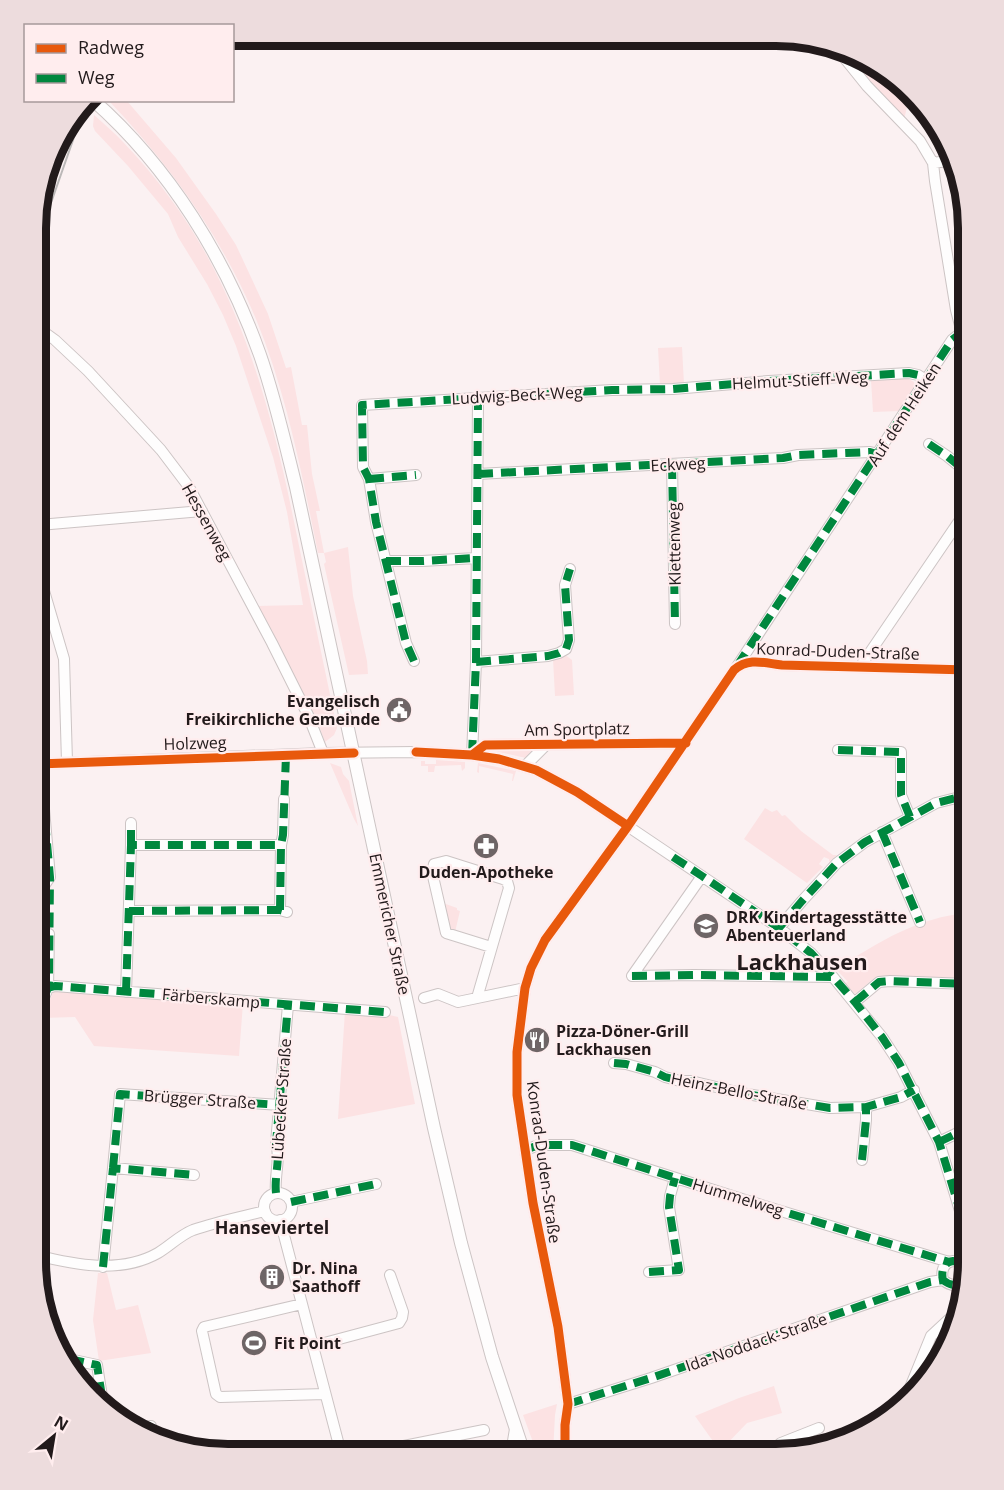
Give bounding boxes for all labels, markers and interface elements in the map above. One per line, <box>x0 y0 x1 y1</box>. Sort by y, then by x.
legend <box>24 24 234 102</box>
text: Radweg <box>78 35 144 59</box>
text: Weg <box>78 65 115 89</box>
street label: Auf dem Heiken <box>862 358 946 470</box>
street label: Helmut-Stieff-Weg <box>731 365 869 395</box>
street label: Ludwig-Beck-Weg <box>451 381 583 409</box>
street label: Eckweg <box>650 452 706 476</box>
street label: Hessenweg <box>177 480 237 565</box>
street label: Klettenweg <box>662 502 686 586</box>
street label: Konrad-Duden-Straße <box>756 637 920 665</box>
place label: Evangelisch Freikirchliche Gemeinde <box>186 690 380 730</box>
public building icon: Evangelisch Freikirchliche Gemeinde <box>384 695 414 725</box>
street label: Am Sportplatz <box>524 717 630 741</box>
street label: Holzweg <box>163 731 227 755</box>
pharmacy icon: Duden-Apotheke <box>471 831 501 861</box>
street label: Emmericher Straße <box>364 851 416 997</box>
place label: Duden-Apotheke <box>419 861 553 883</box>
place label: DRK Kindertagesstätte Abenteuerland <box>726 906 907 946</box>
school or university icon: DRK Kindertagesstätte Abenteuerland <box>691 911 721 941</box>
district label: Lackhausen <box>736 946 868 976</box>
street label: Färberskamp <box>161 983 261 1013</box>
place label: Pizza-Döner-Grill Lackhausen <box>556 1020 689 1060</box>
restaurant icon: Pizza-Döner-Grill Lackhausen <box>522 1025 552 1055</box>
street label: Lübecker Straße <box>266 1038 296 1160</box>
street label: Heinz-Bello-Straße <box>669 1067 809 1115</box>
street label: Konrad-Duden-Straße <box>522 1079 566 1245</box>
street label: Brügger Straße <box>143 1084 257 1114</box>
street label: Hummelweg <box>690 1173 787 1221</box>
district label: Hanseviertel <box>215 1215 329 1239</box>
place label: Dr. Nina Saathoff <box>292 1257 362 1297</box>
building icon: Dr. Nina Saathoff <box>257 1262 287 1292</box>
street label: Ida-Noddack-Straße <box>682 1307 830 1377</box>
sports icon: Fit Point <box>239 1328 269 1358</box>
place label: Fit Point <box>274 1332 341 1354</box>
north arrow <box>24 1406 84 1466</box>
text: N <box>50 1410 73 1436</box>

